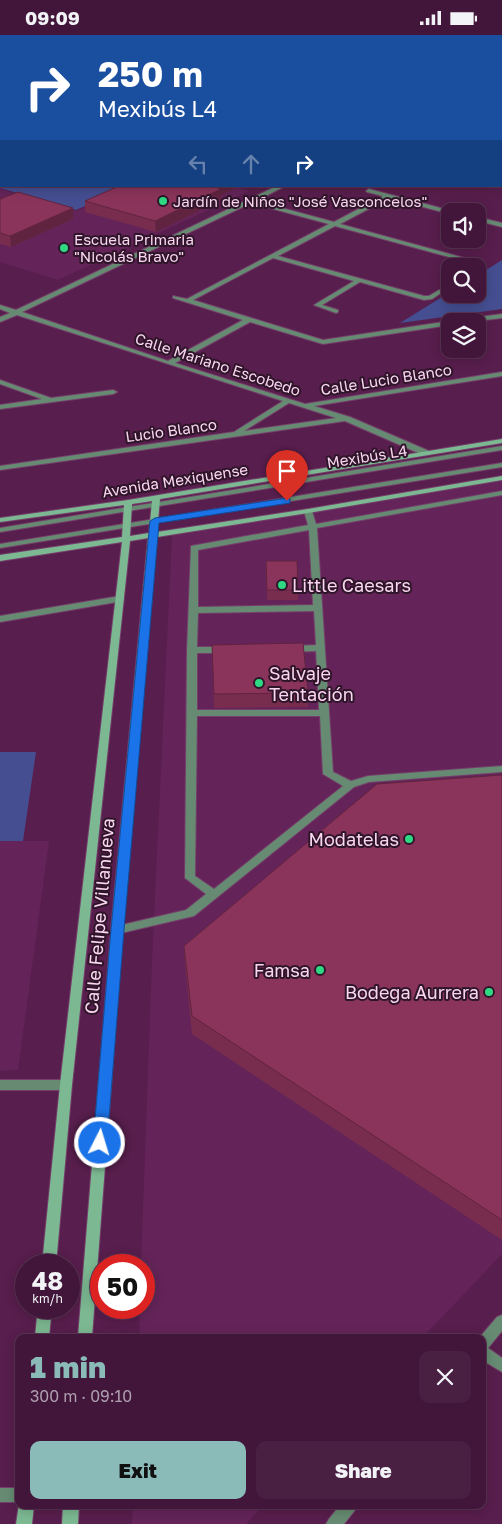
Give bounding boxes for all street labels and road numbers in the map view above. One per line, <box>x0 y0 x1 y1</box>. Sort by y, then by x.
street label: Calle Mariano Escobedo <box>133 329 303 399</box>
street label: Calle Lucio Blanco <box>319 360 453 398</box>
street label: Lucio Blanco <box>124 415 218 445</box>
street label: Mexibús L4 <box>325 441 409 471</box>
street label: Avenida Mexiquense <box>101 460 249 500</box>
street label: Calle Felipe Villanueva <box>79 817 119 1015</box>

